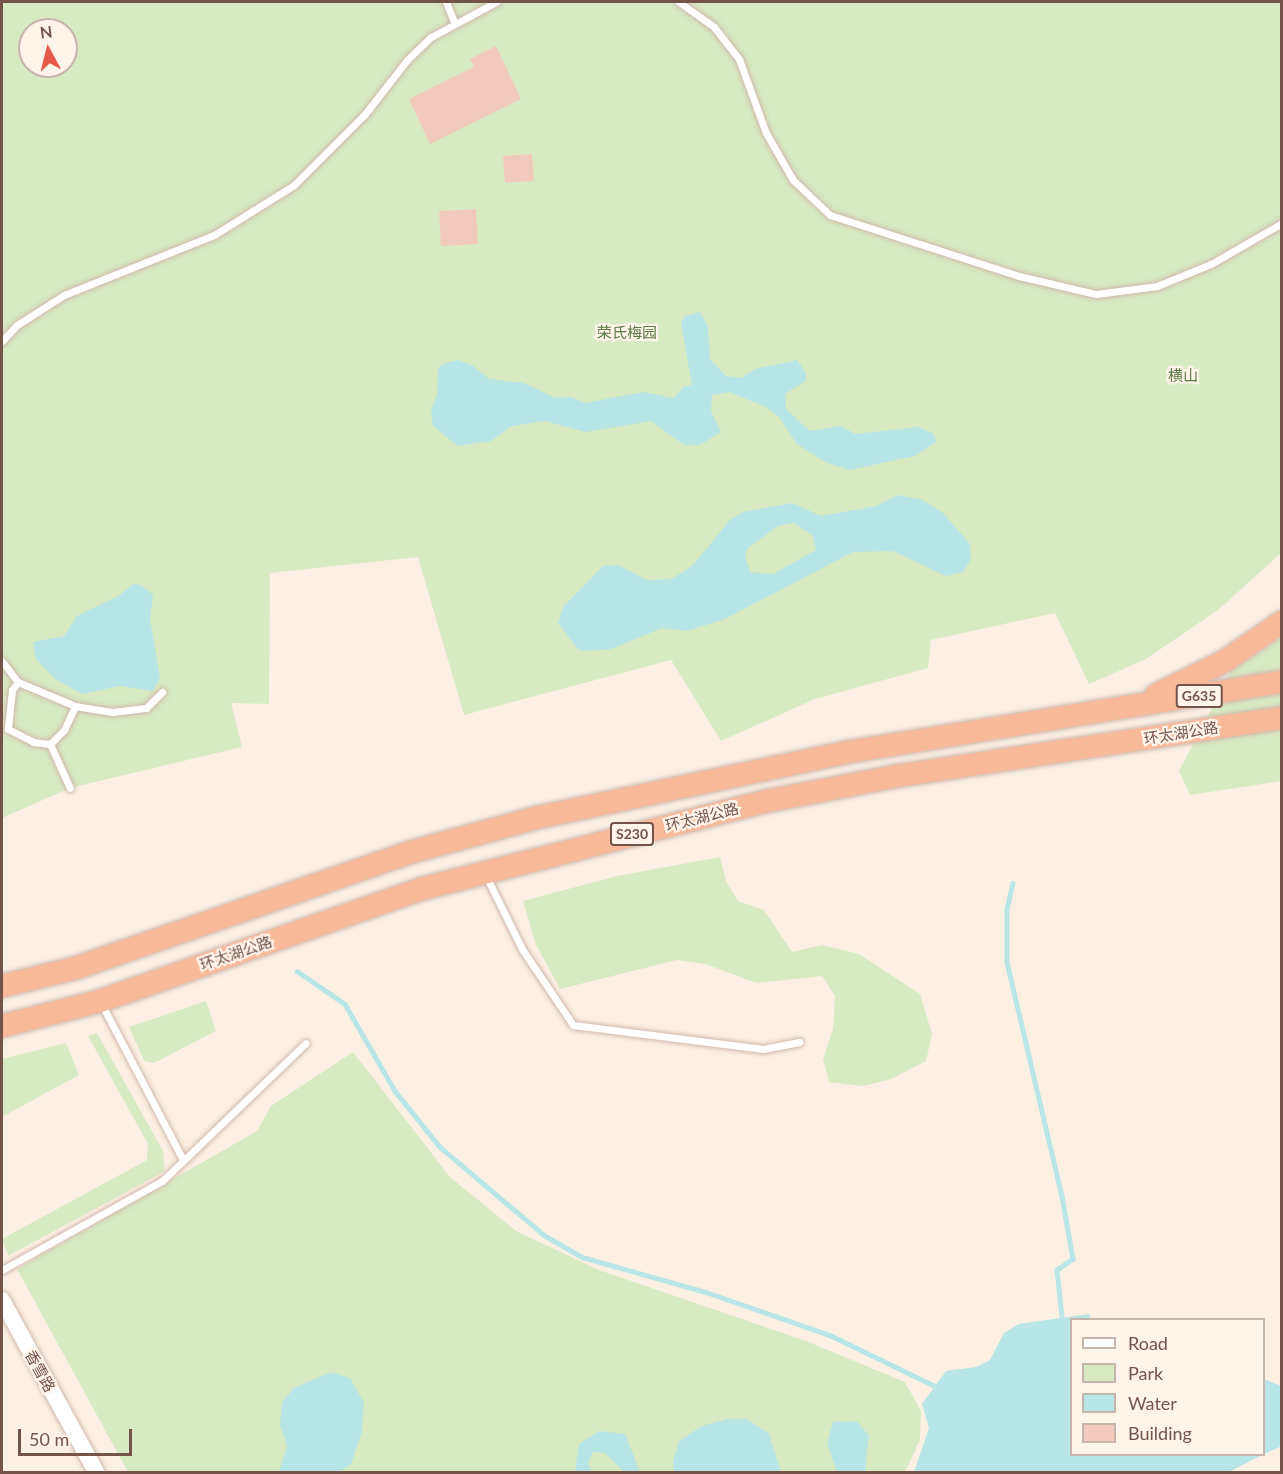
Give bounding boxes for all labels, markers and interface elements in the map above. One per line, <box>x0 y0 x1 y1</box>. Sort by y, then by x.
north arrow <box>18 18 78 78</box>
text: N <box>39 21 53 42</box>
park label: 荣氏梅园 <box>597 324 657 342</box>
park label: 横山 <box>1168 367 1198 385</box>
road number: G635 <box>1175 685 1223 707</box>
street label: 环太湖公路 <box>1143 718 1219 748</box>
street label: 环太湖公路 <box>663 799 741 835</box>
road number: S230 <box>610 823 654 845</box>
street label: 环太湖公路 <box>198 932 274 974</box>
legend <box>1070 1318 1265 1456</box>
text: Road <box>1128 1332 1168 1354</box>
street label: 香雪路 <box>21 1347 59 1395</box>
text: Park <box>1128 1362 1163 1384</box>
text: Water <box>1128 1392 1177 1414</box>
scale bar <box>21 1417 135 1455</box>
text: Building <box>1128 1422 1192 1444</box>
text: 50 m <box>29 1428 69 1450</box>

